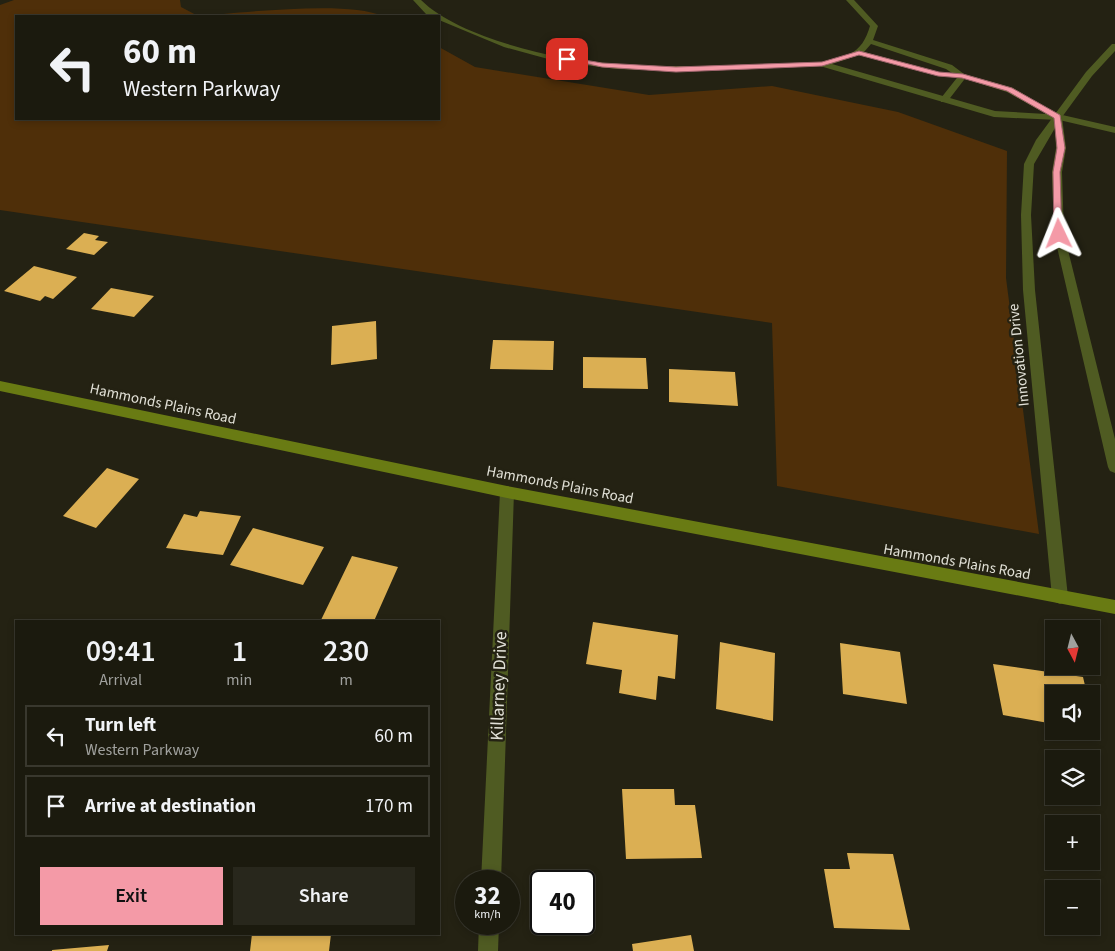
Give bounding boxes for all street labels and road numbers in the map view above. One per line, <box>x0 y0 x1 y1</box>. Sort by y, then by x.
street label: Innovation Drive <box>1003 303 1035 407</box>
street label: Hammonds Plains Road <box>88 378 238 430</box>
street label: Hammonds Plains Road <box>485 460 635 510</box>
street label: Hammonds Plains Road <box>882 539 1032 585</box>
street label: Killarney Drive <box>485 631 513 741</box>

